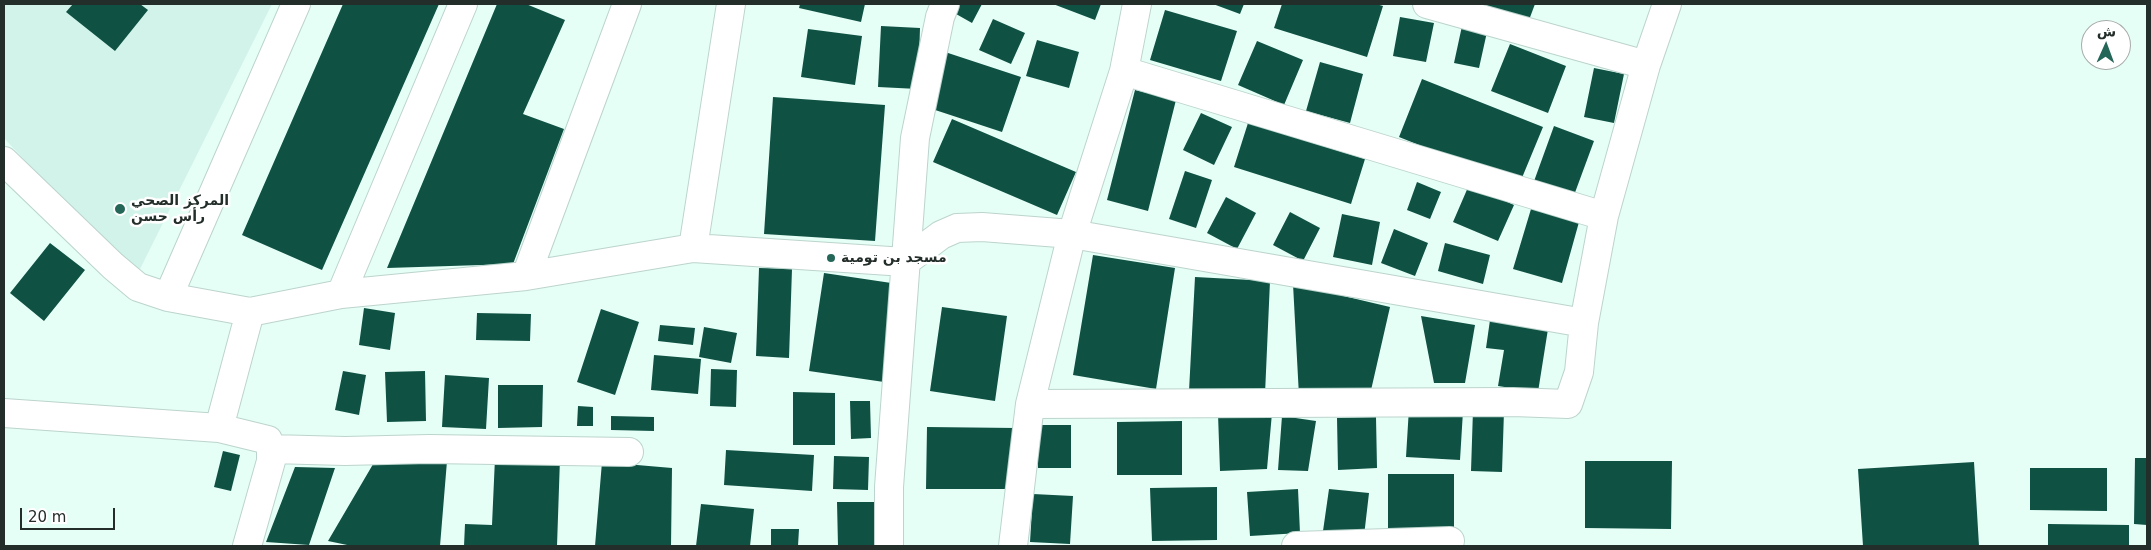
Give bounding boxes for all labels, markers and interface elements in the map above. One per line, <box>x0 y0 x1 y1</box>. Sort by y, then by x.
north arrow <box>2081 20 2131 70</box>
text: ش <box>2097 23 2116 39</box>
place label: المركز الصحي رأس حسن <box>131 193 229 226</box>
marker: المركز الصحي رأس حسن <box>113 202 127 216</box>
place label: مسجد بن تومية <box>841 250 947 266</box>
marker: مسجد بن تومية <box>825 252 837 264</box>
scale bar <box>22 498 118 530</box>
text: 20 m <box>28 508 66 526</box>

